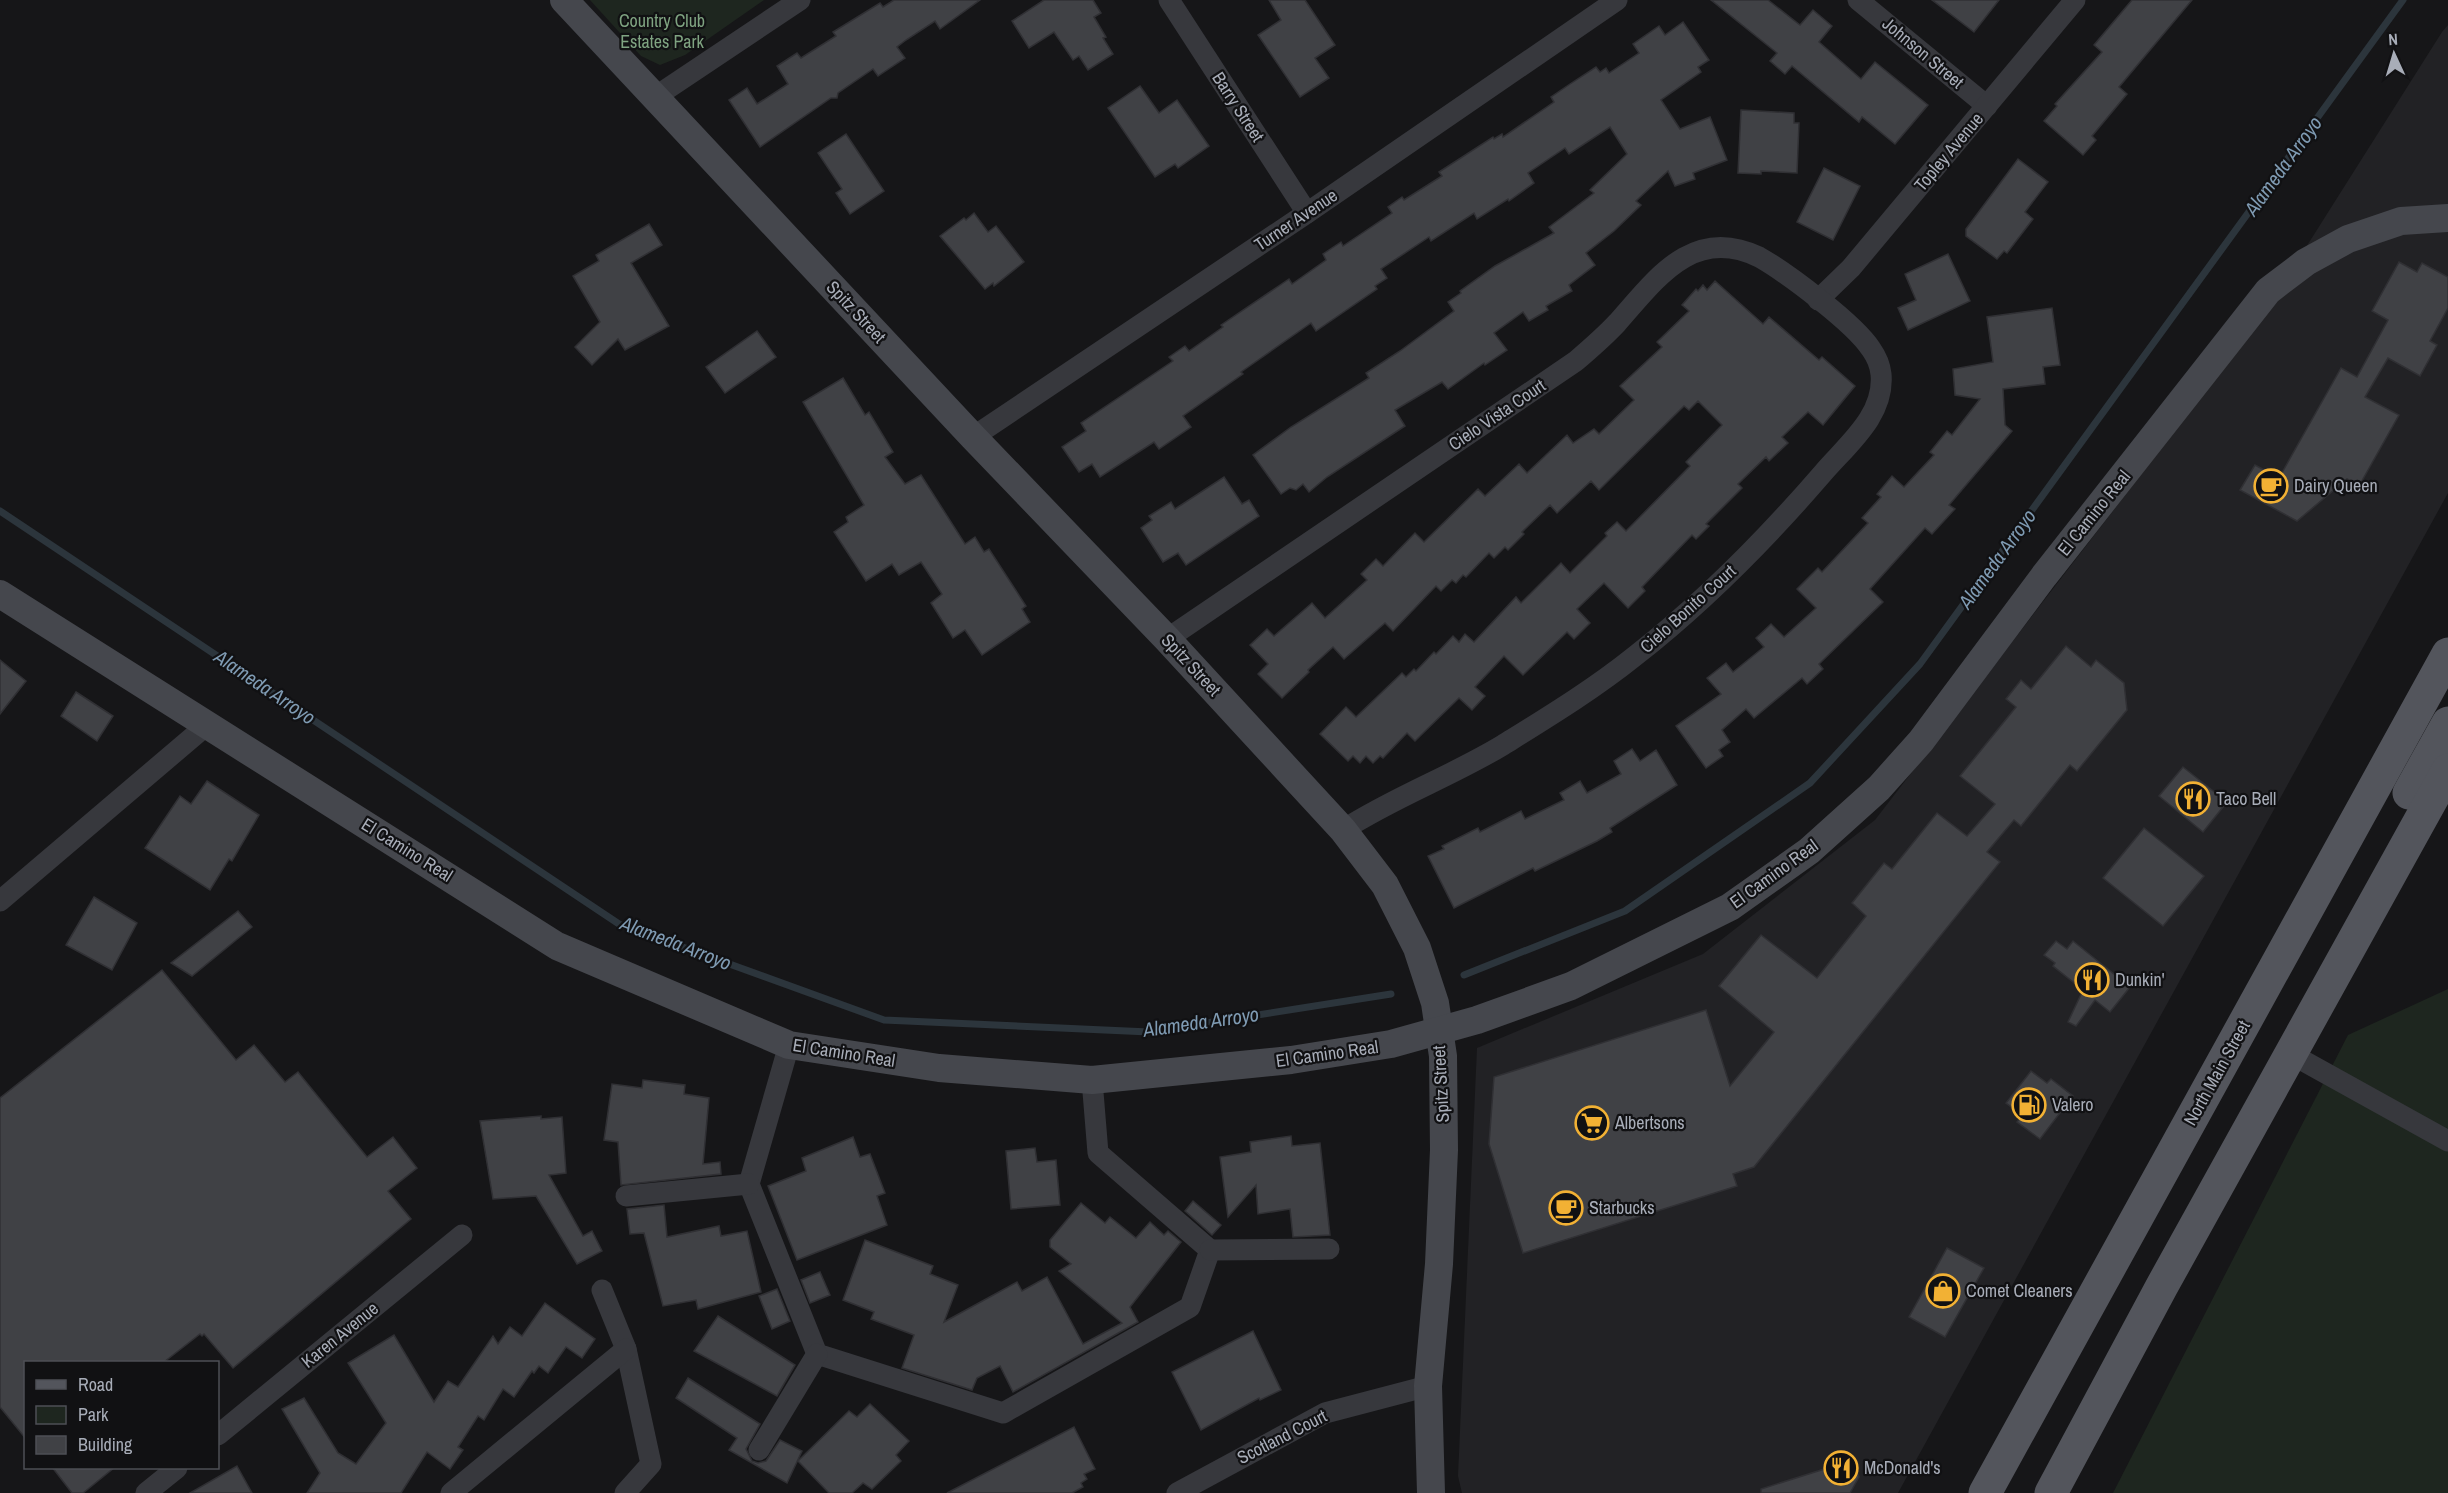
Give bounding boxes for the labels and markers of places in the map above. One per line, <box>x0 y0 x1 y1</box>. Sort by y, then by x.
cafe icon: Dairy Queen <box>2253 468 2289 504</box>
place label: Dairy Queen <box>2294 473 2378 498</box>
restaurant icon: Taco Bell <box>2175 781 2211 817</box>
place label: Taco Bell <box>2216 786 2276 811</box>
restaurant icon: Dunkin' <box>2074 962 2110 998</box>
place label: Dunkin' <box>2115 967 2165 992</box>
fuel station icon: Valero <box>2011 1087 2047 1123</box>
place label: Valero <box>2052 1092 2094 1117</box>
supermarket icon: Albertsons <box>1574 1105 1610 1141</box>
place label: Albertsons <box>1614 1110 1685 1135</box>
cafe icon: Starbucks <box>1548 1190 1584 1226</box>
place label: Starbucks <box>1589 1195 1655 1220</box>
shop icon: Comet Cleaners <box>1925 1273 1961 1309</box>
place label: Comet Cleaners <box>1966 1278 2073 1303</box>
restaurant icon: McDonald's <box>1823 1450 1859 1486</box>
place label: McDonald's <box>1864 1455 1941 1480</box>

